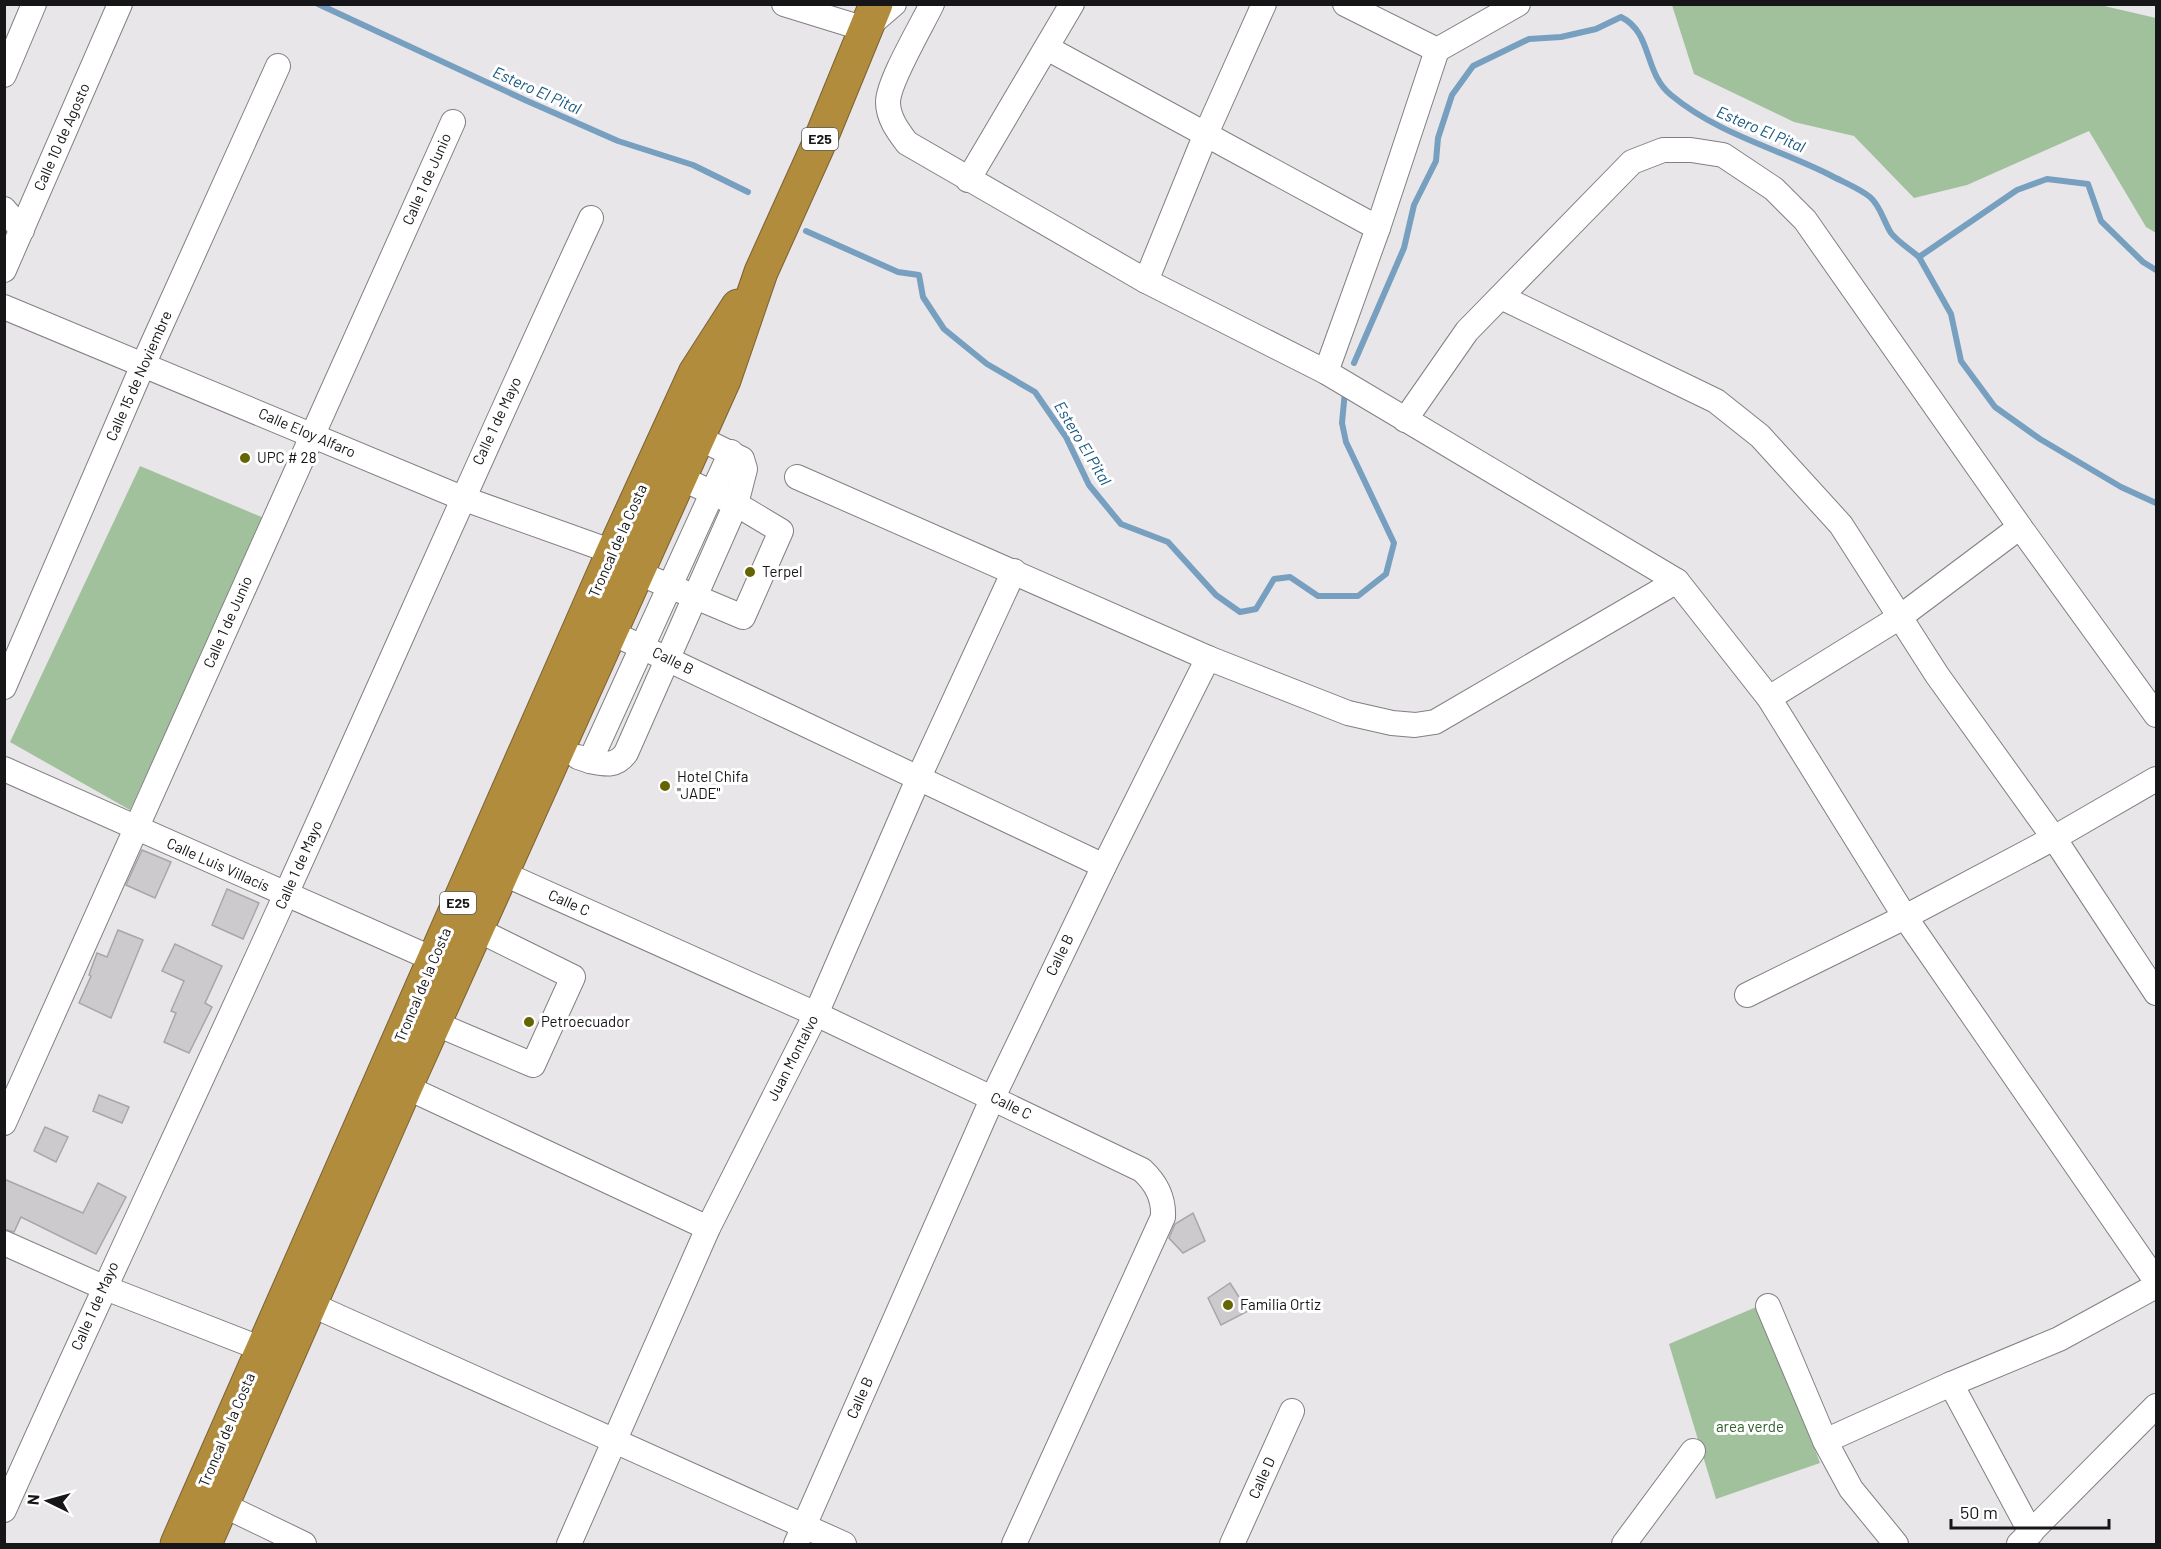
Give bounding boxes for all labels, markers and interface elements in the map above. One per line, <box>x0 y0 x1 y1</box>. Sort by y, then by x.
water label: Estero El Pital <box>490 62 585 118</box>
street label: Calle 10 de Agosto <box>29 80 93 193</box>
water label: Estero El Pital <box>1714 101 1809 156</box>
road number: E25 <box>802 128 838 150</box>
street label: Calle 1 de Junio <box>398 130 454 227</box>
street label: Calle 15 de Noviembre <box>101 308 175 443</box>
street label: Calle 1 de Mayo <box>468 374 524 467</box>
water label: Estero El Pital <box>1051 397 1116 488</box>
street label: Calle Eloy Alfaro <box>256 404 359 461</box>
place label: UPC # 28 <box>257 448 316 466</box>
marker: UPC # 28 <box>238 451 252 465</box>
street label: Troncal de la Costa <box>584 481 650 600</box>
place label: Terpel <box>762 562 803 580</box>
marker: Terpel <box>743 565 757 579</box>
street label: Calle 1 de Junio <box>199 573 255 670</box>
street label: Calle B <box>650 642 697 678</box>
place label: Hotel Chifa "JADE" <box>677 767 748 802</box>
marker: Hotel Chifa "JADE" <box>658 779 672 793</box>
street label: Calle 1 de Mayo <box>271 817 326 912</box>
street label: Calle Luis Villacís <box>164 833 273 895</box>
street label: Calle C <box>546 885 593 919</box>
road number: E25 <box>440 892 476 914</box>
street label: Troncal de la Costa <box>390 925 454 1044</box>
street label: Calle B <box>1041 931 1077 978</box>
place label: Petroecuador <box>541 1012 630 1030</box>
street label: Juan Montalvo <box>763 1012 821 1104</box>
marker: Petroecuador <box>522 1015 536 1029</box>
street label: Calle C <box>988 1087 1035 1123</box>
street label: Calle 1 de Mayo <box>67 1258 122 1353</box>
place label: Familia Ortiz <box>1240 1295 1321 1313</box>
marker: Familia Ortiz <box>1221 1298 1235 1312</box>
street label: Troncal de la Costa <box>194 1370 258 1489</box>
street label: Calle B <box>842 1374 876 1421</box>
park label: area verde <box>1716 1417 1784 1435</box>
street label: Calle D <box>1244 1454 1278 1501</box>
north arrow <box>18 1471 78 1531</box>
scale bar <box>1951 1492 2108 1530</box>
text: N <box>23 1494 42 1506</box>
text: 50 m <box>1960 1501 1998 1523</box>

